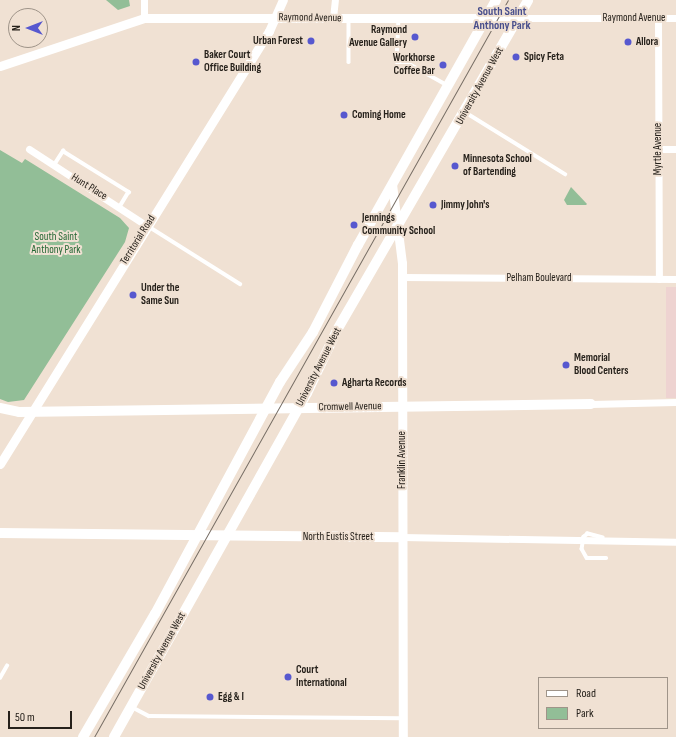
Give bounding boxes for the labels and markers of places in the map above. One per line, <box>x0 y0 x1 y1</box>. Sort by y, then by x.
place label: Raymond Avenue Gallery <box>349 24 407 50</box>
marker: Raymond Avenue Gallery <box>410 32 420 42</box>
place label: Urban Forest <box>253 34 303 48</box>
place label: Allora <box>636 35 658 49</box>
marker: Urban Forest <box>306 36 316 46</box>
marker: Allora <box>623 37 633 47</box>
place label: Baker Court Office Building <box>204 49 261 75</box>
place label: Spicy Feta <box>524 50 564 64</box>
place label: Workhorse Coffee Bar <box>393 52 435 78</box>
marker: Spicy Feta <box>511 52 521 62</box>
marker: Baker Court Office Building <box>191 57 201 67</box>
marker: Workhorse Coffee Bar <box>438 60 448 70</box>
place label: Coming Home <box>352 108 406 122</box>
marker: Coming Home <box>339 110 349 120</box>
place label: Minnesota School of Bartending <box>463 153 532 179</box>
marker: Minnesota School of Bartending <box>450 161 460 171</box>
place label: Jimmy John's <box>441 198 490 212</box>
marker: Jimmy John's <box>428 200 438 210</box>
place label: Jennings Community School <box>362 212 435 238</box>
marker: Jennings Community School <box>349 220 359 230</box>
place label: Under the Same Sun <box>141 282 179 308</box>
marker: Under the Same Sun <box>128 290 138 300</box>
place label: Memorial Blood Centers <box>574 352 629 378</box>
marker: Memorial Blood Centers <box>561 360 571 370</box>
place label: Agharta Records <box>342 376 406 390</box>
marker: Agharta Records <box>329 378 339 388</box>
place label: Court International <box>296 664 347 690</box>
marker: Court International <box>283 672 293 682</box>
place label: Egg & I <box>218 690 244 704</box>
marker: Egg & I <box>205 692 215 702</box>

